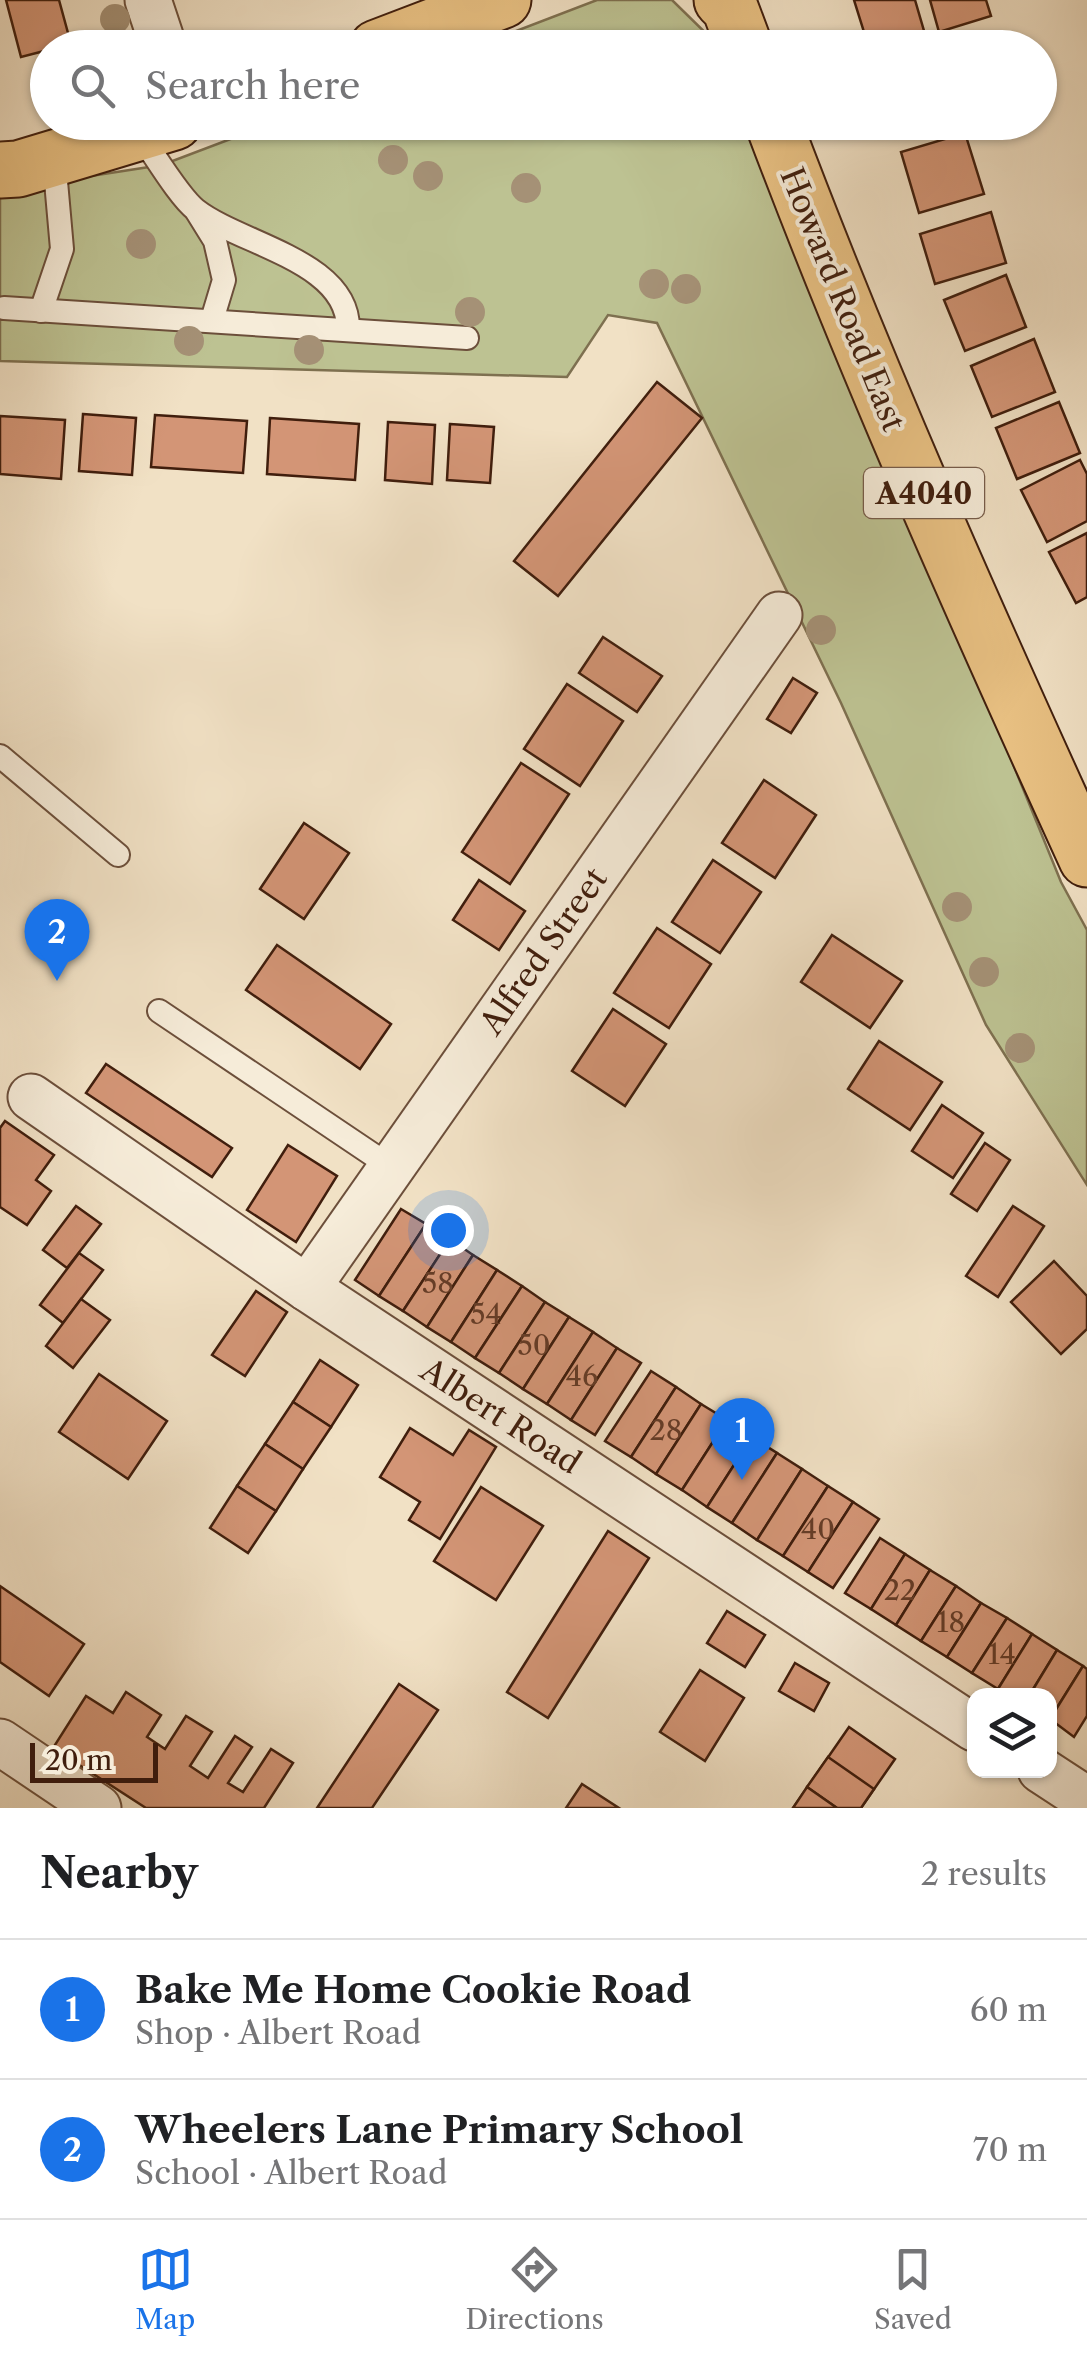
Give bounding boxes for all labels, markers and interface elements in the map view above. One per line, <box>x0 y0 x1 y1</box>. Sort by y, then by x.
search box <box>30 30 1057 140</box>
icon: search <box>65 58 120 113</box>
text: Search here <box>145 62 360 109</box>
street label: Howard Road East <box>772 162 914 437</box>
road number: A4040 <box>864 468 984 518</box>
street label: Alfred Street <box>471 860 615 1043</box>
pin: 2 <box>24 898 90 981</box>
your location <box>423 1205 474 1256</box>
house number: 58 <box>422 1266 454 1300</box>
house number: 54 <box>470 1297 502 1331</box>
house number: 50 <box>518 1328 550 1362</box>
street label: Albert Road <box>413 1349 588 1482</box>
house number: 46 <box>566 1359 598 1393</box>
pin: 1 <box>710 1398 774 1480</box>
house number: 28 <box>650 1413 682 1447</box>
house number: 40 <box>801 1512 835 1546</box>
house number: 22 <box>884 1573 916 1607</box>
house number: 18 <box>937 1605 965 1639</box>
house number: 14 <box>988 1637 1016 1671</box>
map controls <box>967 1688 1057 1778</box>
button: layers <box>967 1688 1057 1778</box>
scale bar <box>30 1738 158 1782</box>
text: 20 m <box>45 1743 112 1777</box>
text: Nearby <box>40 1847 198 1899</box>
text: 2 results <box>921 1854 1047 1893</box>
text: Bake Me Home Cookie Road <box>135 1966 691 2013</box>
text: 1 <box>65 1990 80 2029</box>
text: 60 m <box>970 1990 1047 2029</box>
text: Shop · Albert Road <box>135 2013 421 2052</box>
text: Wheelers Lane Primary School <box>135 2106 743 2153</box>
text: 2 <box>63 2130 82 2169</box>
text: 70 m <box>973 2130 1047 2169</box>
text: School · Albert Road <box>135 2153 447 2192</box>
tab: Map <box>135 2242 195 2336</box>
tab: Directions <box>465 2242 604 2336</box>
tab: Saved <box>874 2242 952 2336</box>

